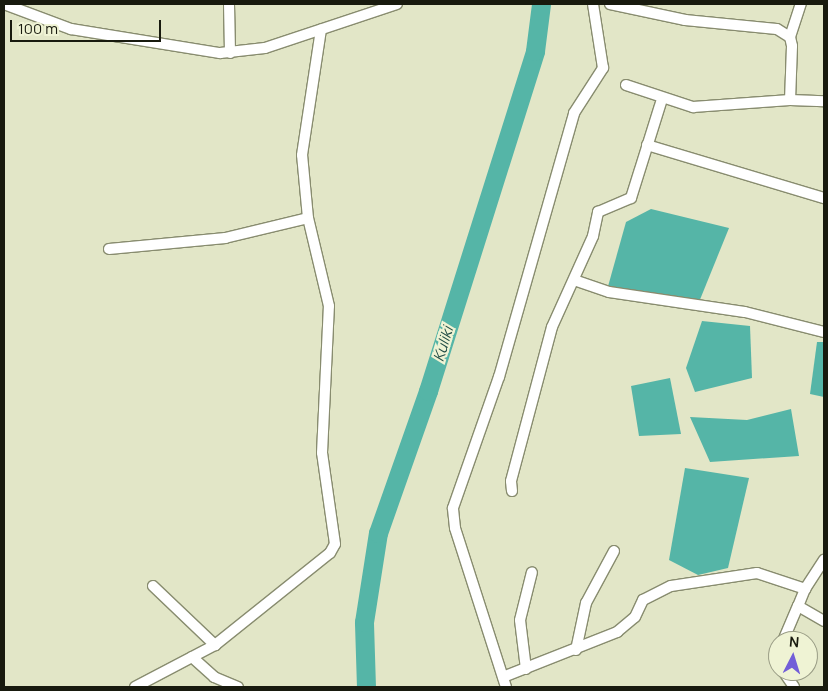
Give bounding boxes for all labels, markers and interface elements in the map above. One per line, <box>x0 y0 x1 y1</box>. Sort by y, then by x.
scale bar <box>12 10 164 42</box>
text: 100 m <box>18 18 58 39</box>
water label: Kuliki <box>429 325 457 363</box>
north arrow <box>768 631 818 681</box>
text: N <box>788 632 800 651</box>

